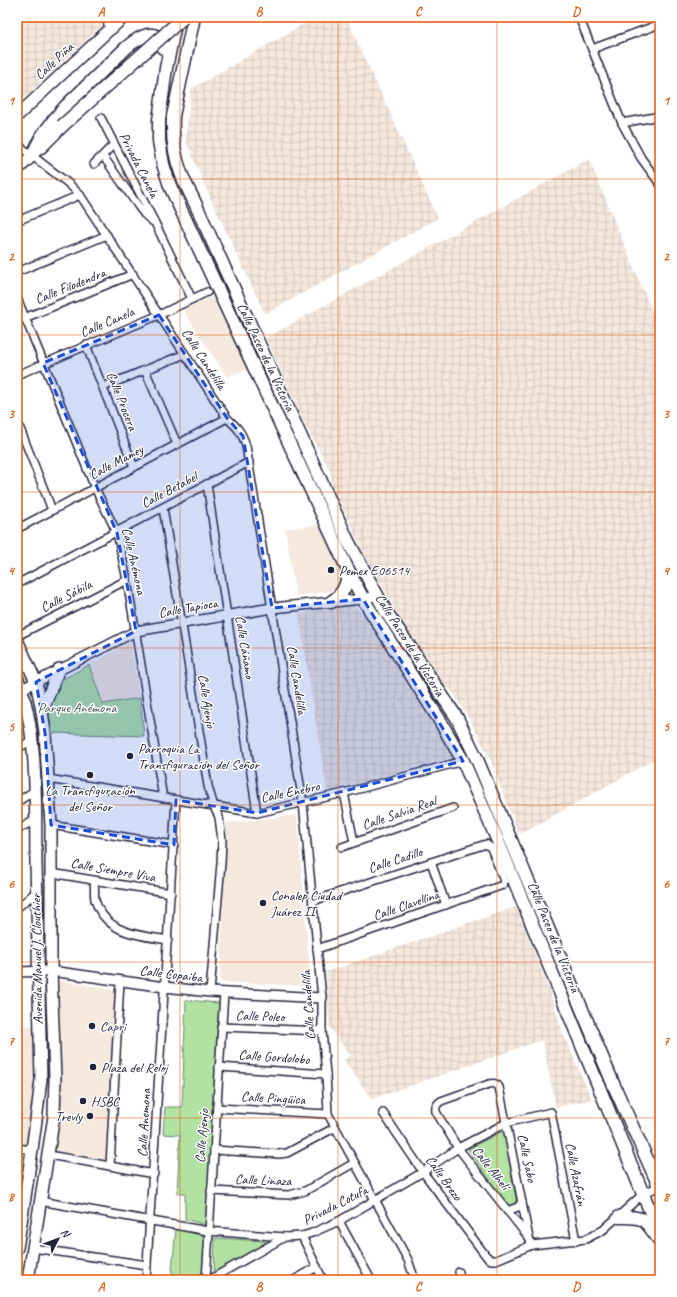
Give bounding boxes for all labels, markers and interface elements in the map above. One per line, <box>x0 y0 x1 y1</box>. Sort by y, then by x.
text: A <box>98 4 106 20</box>
text: B <box>256 4 264 20</box>
text: C <box>415 4 423 20</box>
text: D <box>572 4 581 20</box>
street label: Calle Piña <box>31 38 78 83</box>
text: 1 <box>8 93 16 109</box>
text: 1 <box>663 93 671 109</box>
street label: Privada Canela <box>115 130 163 202</box>
text: 2 <box>8 249 15 265</box>
text: 2 <box>663 249 670 265</box>
street label: Calle Filodendra <box>32 264 109 308</box>
street label: Calle Paseo de la Victoria <box>233 300 299 415</box>
street label: Calle Canela <box>78 303 138 341</box>
street label: Calle Candelilla <box>178 325 231 394</box>
street label: Calle Procera <box>103 369 142 434</box>
text: 3 <box>8 406 15 422</box>
text: 3 <box>663 406 670 422</box>
street label: Calle Mamey <box>86 440 147 483</box>
street label: Calle Betabel <box>138 467 202 512</box>
street label: Calle Anémona <box>118 526 150 598</box>
place label: Pemex E06514 <box>339 562 411 579</box>
text: 4 <box>8 563 16 579</box>
text: 4 <box>663 563 671 579</box>
marker: Pemex E06514 <box>326 565 336 575</box>
street label: Calle Sábila <box>38 575 96 616</box>
street label: Calle Paseo de la Victoria <box>372 591 449 701</box>
street label: Calle Tapioca <box>157 594 220 622</box>
street label: Calle Cáñamo <box>232 614 259 682</box>
street label: Calle Candelilla <box>283 644 311 717</box>
street label: Calle Ajenjo <box>194 673 220 730</box>
park label: Parque Anémona <box>38 699 118 716</box>
text: 5 <box>8 719 15 735</box>
text: 5 <box>663 719 670 735</box>
place label: Parroquia La Transfiguración del Señor <box>138 740 261 773</box>
marker: Parroquia La Transfiguración del Señor <box>125 751 135 761</box>
marker: La Transfiguración del Señor <box>85 770 95 780</box>
street label: Calle Enebro <box>259 777 322 807</box>
place label: La Transfiguración del Señor <box>45 782 136 815</box>
street label: Calle Salvia Real <box>360 792 441 834</box>
street label: Calle Cadillo <box>366 843 426 877</box>
street label: Calle Siempre Viva <box>69 854 158 886</box>
text: 6 <box>8 876 15 892</box>
text: 6 <box>663 876 670 892</box>
street label: Calle Paseo de la Victoria <box>524 879 584 996</box>
street label: Calle Clavellina <box>371 885 442 924</box>
place label: Conalep Ciudad Juárez II <box>270 887 344 920</box>
street label: Avenida Manuel J. Clouthier <box>27 892 47 1024</box>
marker: Conalep Ciudad Juárez II <box>258 898 268 908</box>
street label: Calle Copaiba <box>139 962 205 986</box>
street label: Calle Candelilla <box>297 968 319 1040</box>
street label: Calle Poleo <box>235 1007 287 1025</box>
place label: Capri <box>100 1018 128 1035</box>
marker: Capri <box>87 1021 97 1031</box>
text: 7 <box>8 1033 15 1049</box>
text: 7 <box>663 1033 670 1049</box>
street label: Calle Gordolobo <box>238 1046 311 1068</box>
place label: Plaza del Reloj <box>101 1059 170 1076</box>
marker: Plaza del Reloj <box>88 1062 98 1072</box>
street label: Calle Anemona <box>134 1087 154 1158</box>
street label: Calle Pingüica <box>240 1088 307 1108</box>
place label: HSBC <box>91 1093 120 1110</box>
marker: HSBC <box>78 1096 88 1106</box>
street label: Calle Ajenjo <box>192 1107 212 1163</box>
place label: Trevly <box>55 1108 83 1125</box>
marker: Trevly <box>85 1111 95 1121</box>
street label: Calle Sabo <box>514 1132 541 1185</box>
street label: Calle Azafrán <box>562 1141 591 1208</box>
street label: Calle Alhelí <box>469 1143 515 1196</box>
street label: Calle Brezo <box>422 1152 467 1205</box>
street label: Calle Linaza <box>235 1171 293 1190</box>
street label: Privada Cotufa <box>300 1181 371 1229</box>
text: 8 <box>8 1189 16 1205</box>
text: 8 <box>663 1189 671 1205</box>
north arrow <box>38 1219 78 1259</box>
text: N <box>58 1225 74 1241</box>
text: A <box>98 1279 106 1295</box>
text: B <box>256 1279 264 1295</box>
text: C <box>415 1279 423 1295</box>
text: D <box>572 1279 581 1295</box>

